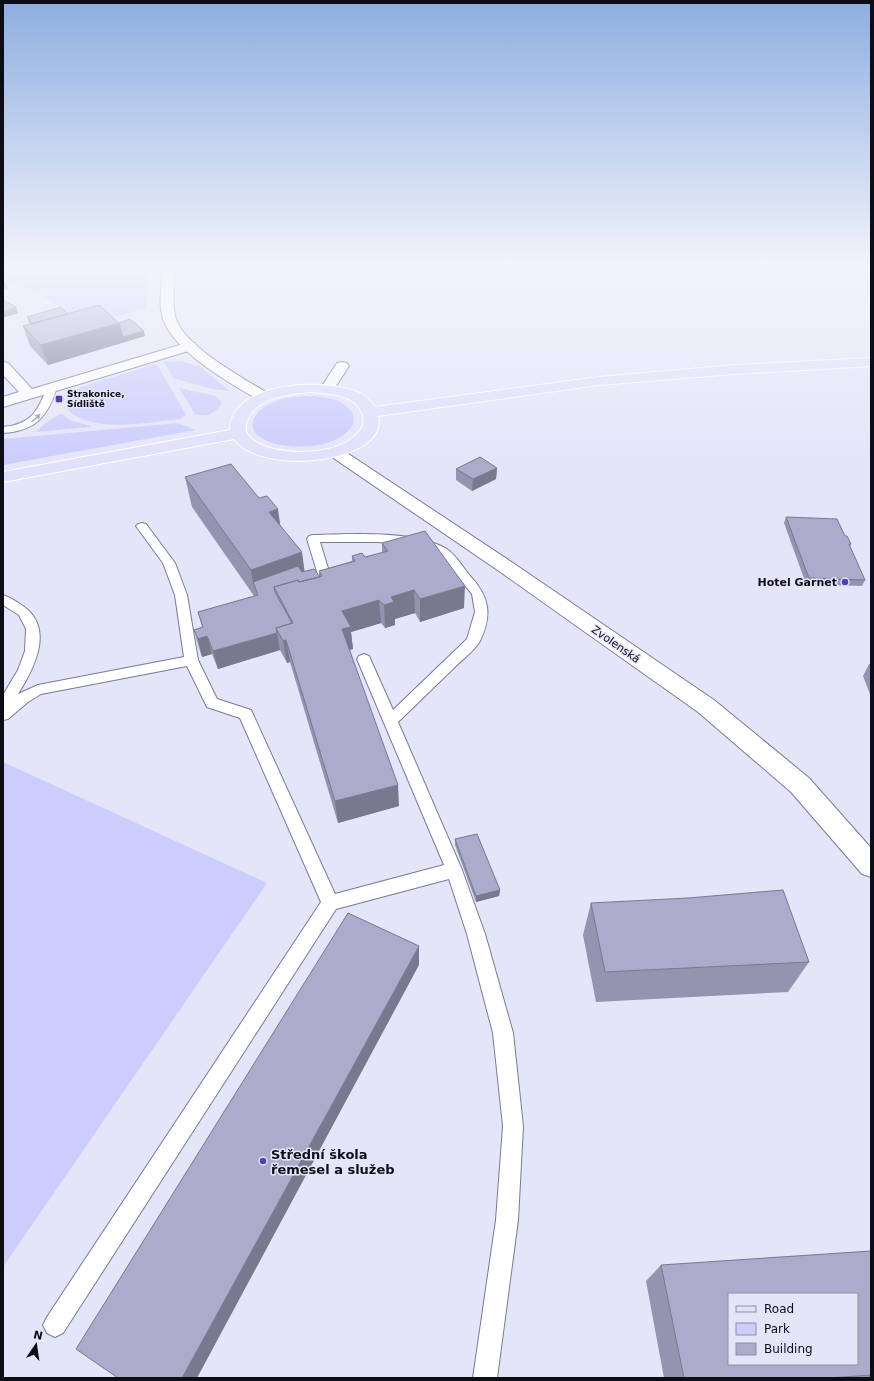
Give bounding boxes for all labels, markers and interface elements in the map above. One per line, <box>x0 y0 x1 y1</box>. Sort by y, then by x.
place label: Strakonice, Sídliště <box>67 389 125 409</box>
marker: Strakonice, Sídliště <box>54 394 64 404</box>
one-way arrow <box>31 414 41 423</box>
place label: Hotel Garnet <box>757 576 837 589</box>
marker: Hotel Garnet <box>840 577 850 587</box>
street label: Zvolenská <box>589 623 642 666</box>
place label: Střední škola řemesel a služeb <box>271 1147 395 1177</box>
marker: Střední škola řemesel a služeb <box>258 1156 268 1166</box>
legend <box>728 1293 858 1365</box>
text: Road <box>764 1302 794 1316</box>
text: Park <box>764 1322 790 1336</box>
north arrow <box>16 1325 56 1365</box>
text: N <box>32 1328 44 1343</box>
text: Building <box>764 1342 813 1356</box>

